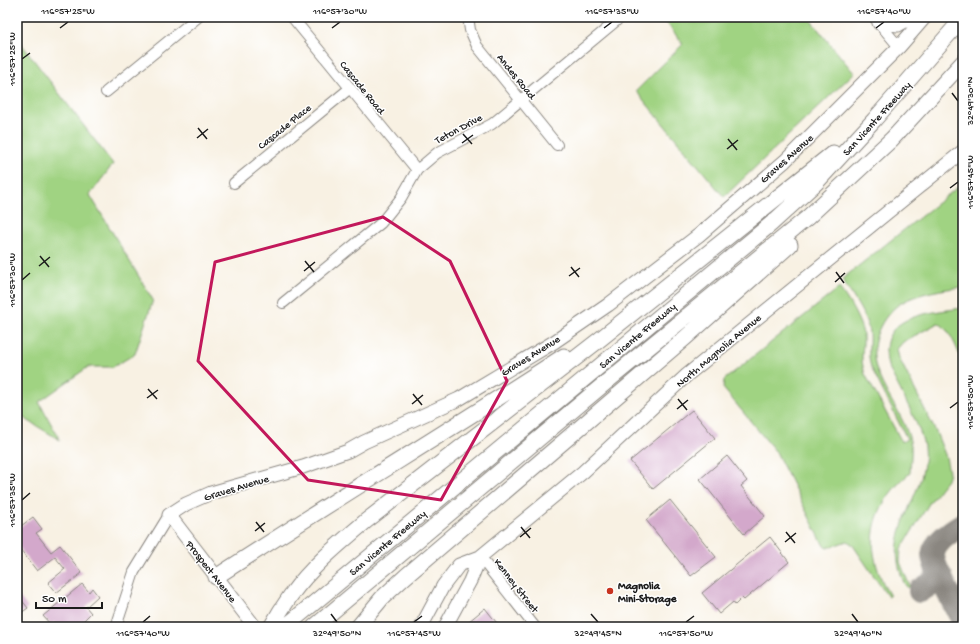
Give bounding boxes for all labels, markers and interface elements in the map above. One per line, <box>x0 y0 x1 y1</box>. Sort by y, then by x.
text: 116°57'25"W <box>40 6 95 18</box>
text: 116°57'30"W <box>312 6 368 18</box>
text: 116°57'35"W <box>584 6 639 18</box>
text: 116°57'40"W <box>856 6 911 18</box>
text: 116°57'25"W <box>7 32 19 87</box>
street label: Andes Road <box>494 52 538 103</box>
street label: Cascade Road <box>336 59 387 118</box>
text: 32°49'30"N <box>965 76 977 126</box>
street label: San Vicente Freeway <box>841 79 914 159</box>
street label: Cascade Place <box>256 102 314 153</box>
street label: Teton Drive <box>432 112 485 148</box>
street label: Graves Avenue <box>758 132 817 186</box>
text: 116°57'45"W <box>965 155 977 210</box>
text: 116°57'30"W <box>7 252 19 308</box>
street label: San Vicente Freeway <box>598 301 679 372</box>
street label: North Magnolia Avenue <box>674 312 764 391</box>
street label: Graves Avenue <box>499 334 563 380</box>
text: 116°57'50"W <box>965 374 977 430</box>
text: 116°57'35"W <box>7 473 19 528</box>
street label: Graves Avenue <box>203 473 271 504</box>
street label: San Vicente Freeway <box>348 508 429 579</box>
street label: Prospect Avenue <box>182 538 238 606</box>
street label: Kenney Street <box>491 557 541 617</box>
place label: Magnolia Mini-Storage <box>618 581 678 607</box>
scale bar <box>36 584 102 610</box>
marker: Magnolia Mini-Storage <box>605 586 615 596</box>
text: 50 m <box>42 593 67 607</box>
text: 116°57'40"W <box>115 628 170 640</box>
text: 32°49'50"N <box>312 628 362 640</box>
text: 116°57'45"W <box>386 628 441 640</box>
text: 32°49'45"N <box>573 628 622 640</box>
text: 116°57'50"W <box>658 628 714 640</box>
text: 32°49'40"N <box>833 628 882 640</box>

